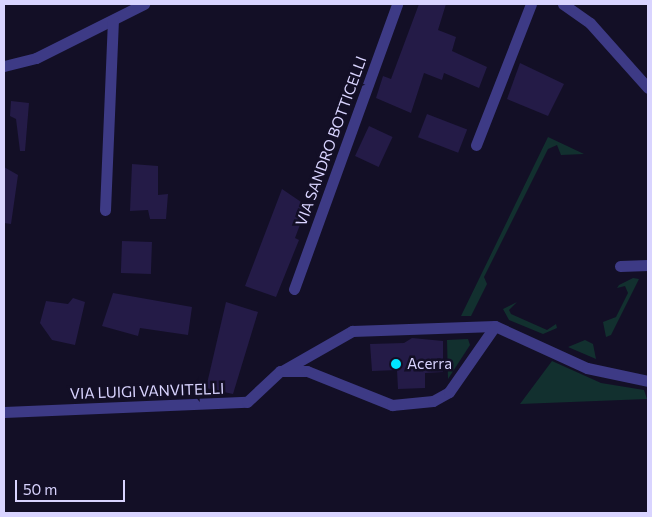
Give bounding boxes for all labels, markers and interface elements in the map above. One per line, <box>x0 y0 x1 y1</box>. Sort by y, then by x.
street label: VIA SANDRO BOTTICELLI <box>292 54 370 228</box>
place label: Acerra <box>407 355 452 373</box>
marker: Acerra <box>389 357 403 371</box>
street label: VIA LUIGI VANVITELLI <box>69 379 225 403</box>
scale bar <box>18 470 128 502</box>
text: 50 m <box>23 480 57 498</box>

